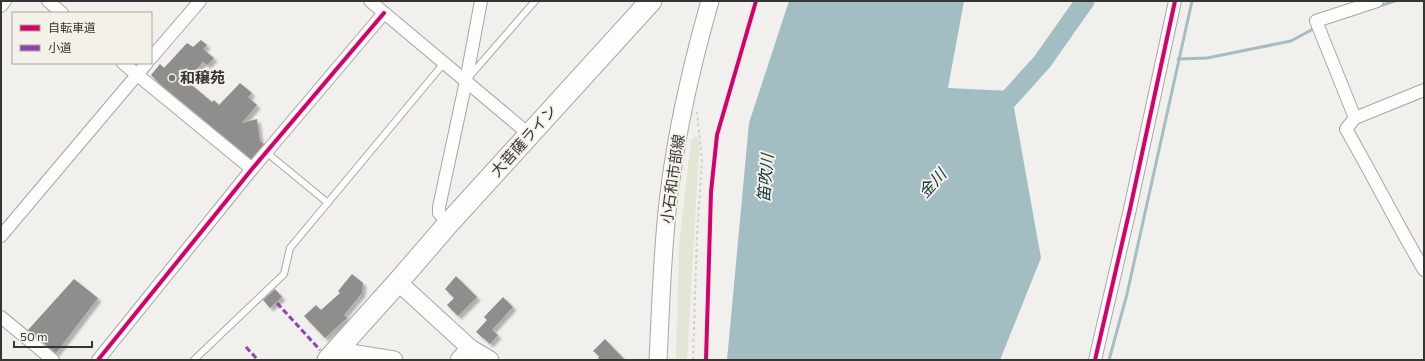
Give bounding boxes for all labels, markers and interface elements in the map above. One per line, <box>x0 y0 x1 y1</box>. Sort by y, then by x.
legend <box>12 12 152 64</box>
text: 自転車道 <box>48 20 96 34</box>
text: 小道 <box>48 40 72 54</box>
place label: 和穣苑 <box>180 68 225 86</box>
marker: 和穣苑 <box>167 73 177 83</box>
street label: 大菩薩ライン <box>486 101 560 180</box>
street label: 小石和市部線 <box>657 133 687 225</box>
water label: 笛吹川 <box>753 151 776 203</box>
water label: 金川 <box>914 163 951 201</box>
scale bar <box>14 323 92 349</box>
text: 50 m <box>20 329 48 343</box>

